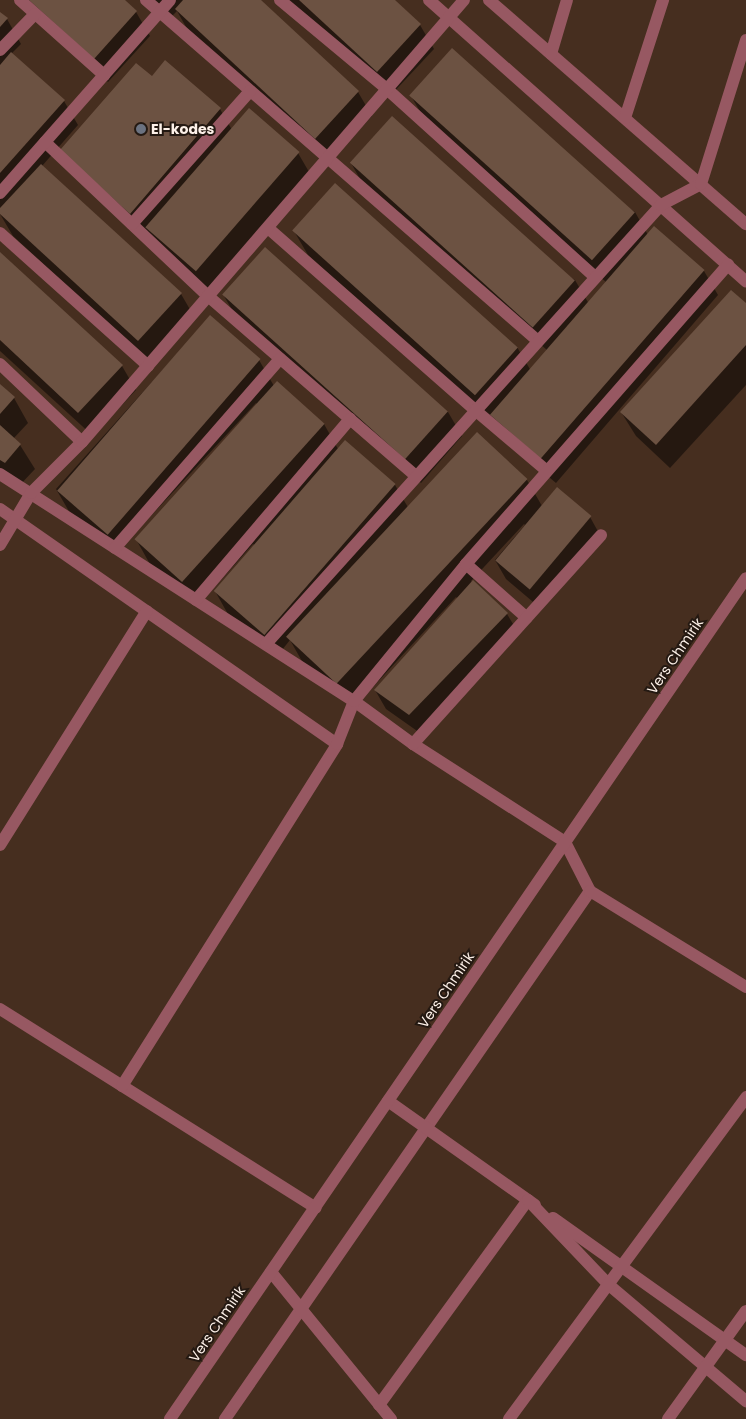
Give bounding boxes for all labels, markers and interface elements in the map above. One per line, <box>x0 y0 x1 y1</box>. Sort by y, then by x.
place label: El-kodes <box>151 121 214 137</box>
marker: El-kodes <box>135 123 147 135</box>
street label: Vers Chmirik <box>643 615 707 697</box>
street label: Vers Chmirik <box>414 949 478 1031</box>
street label: Vers Chmirik <box>185 1283 249 1365</box>

